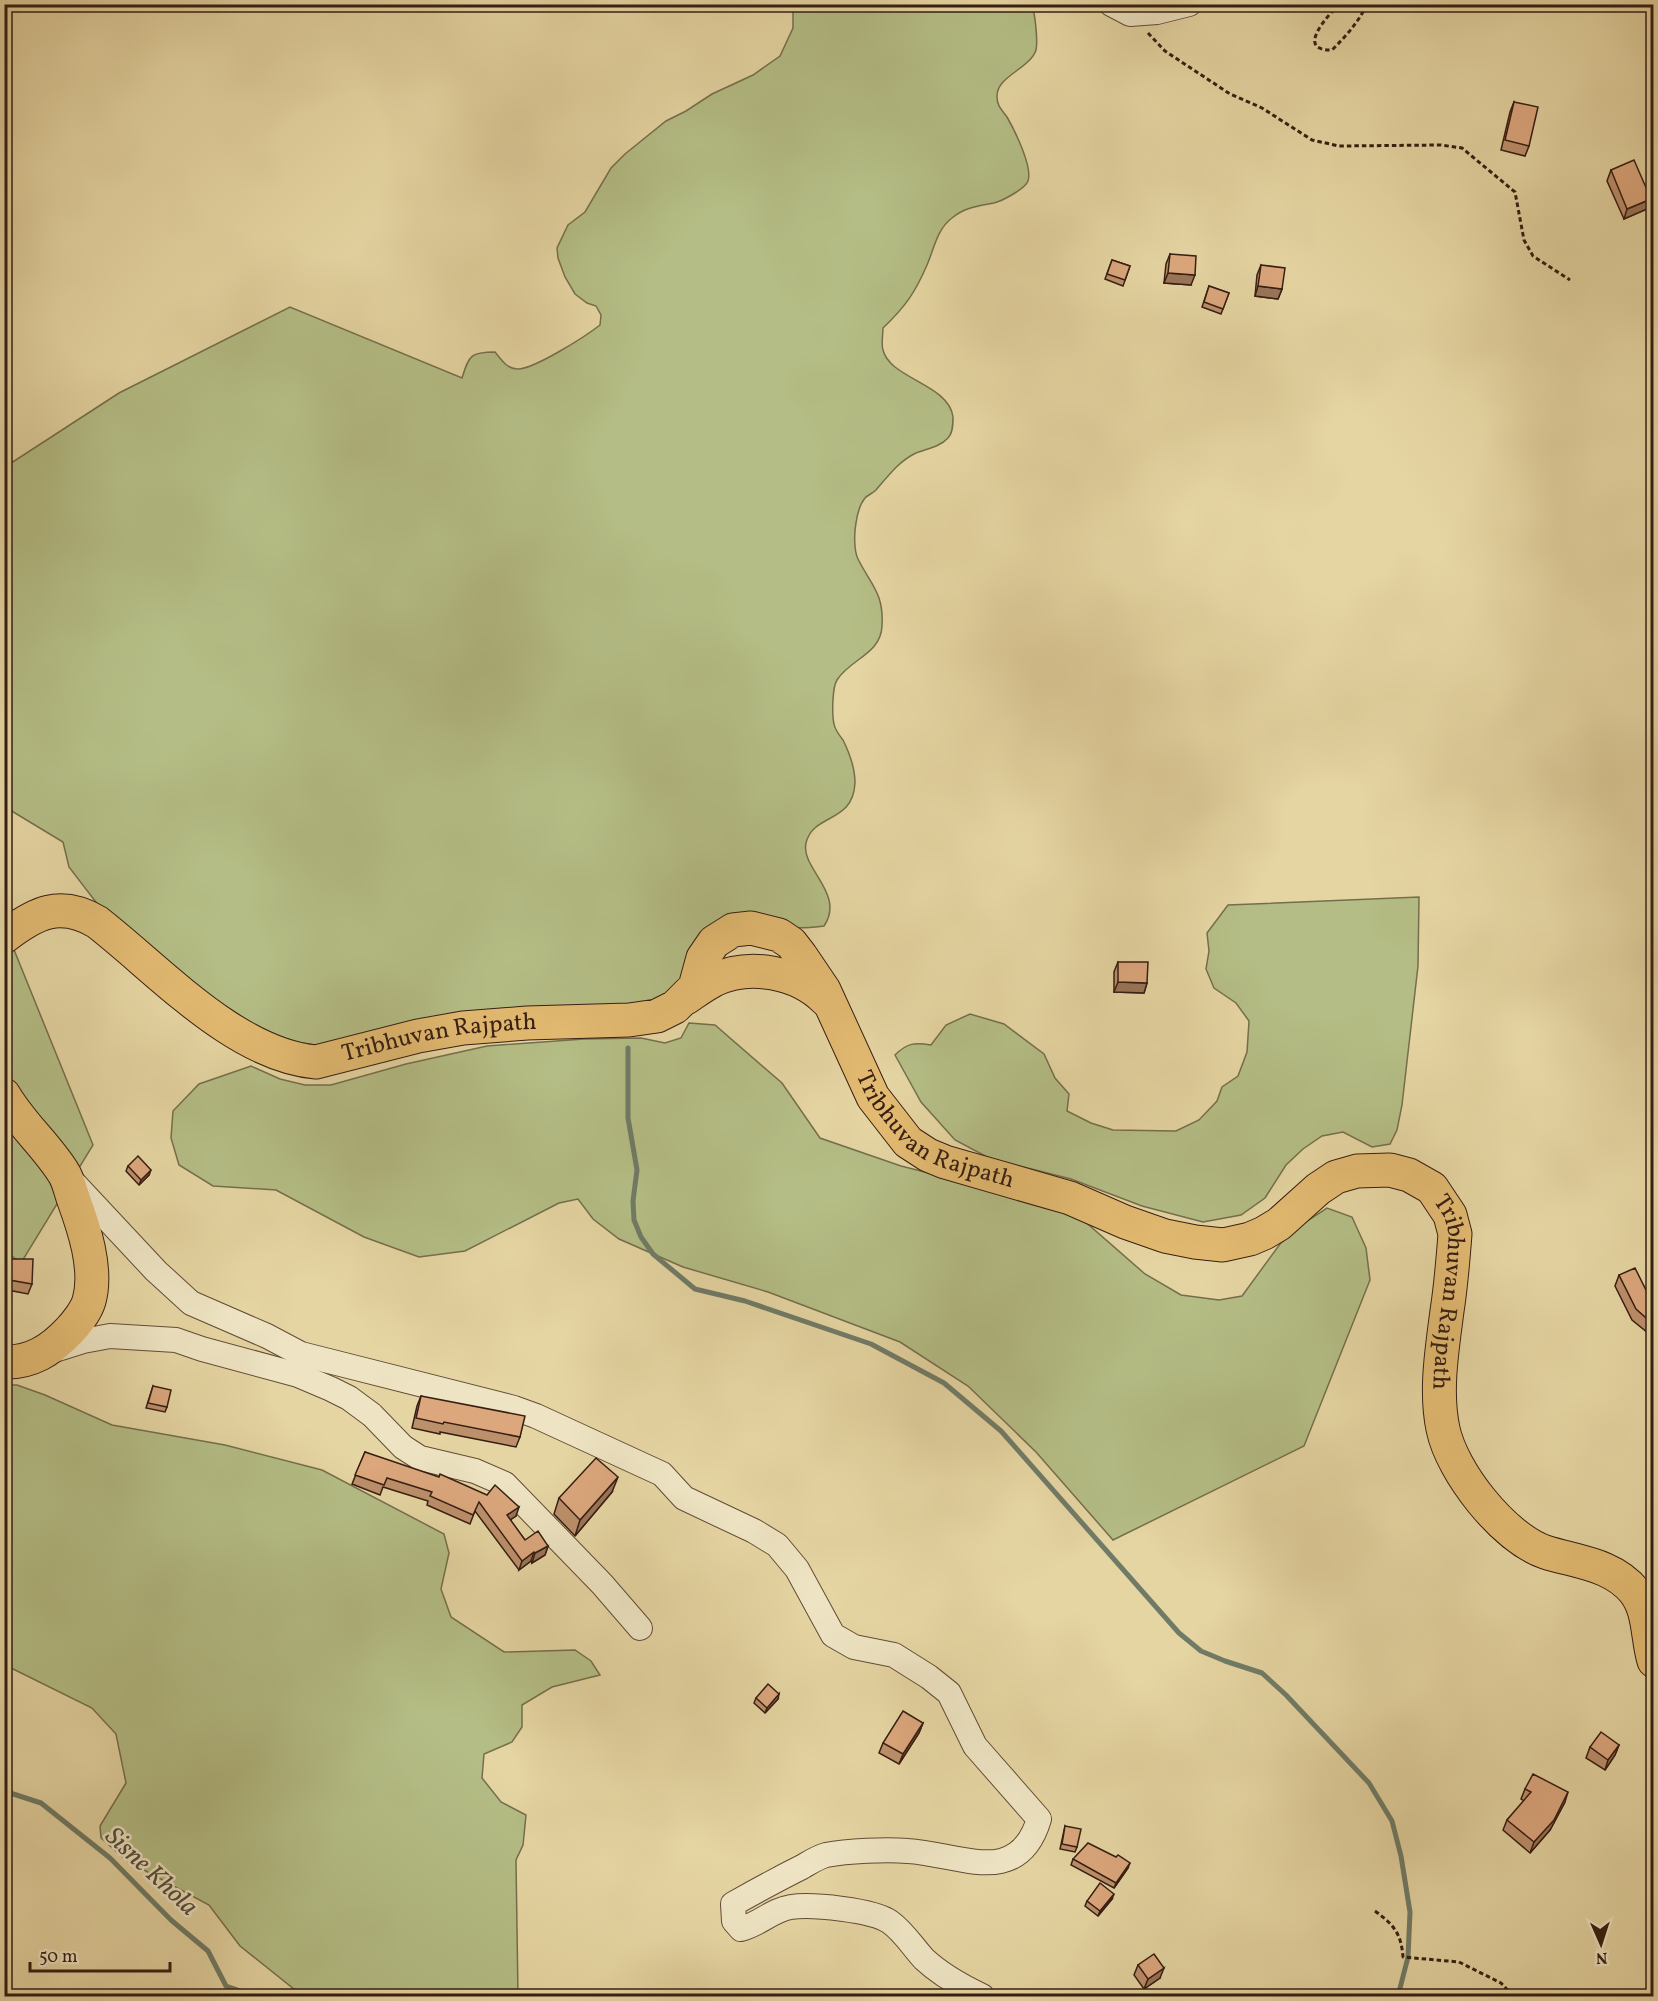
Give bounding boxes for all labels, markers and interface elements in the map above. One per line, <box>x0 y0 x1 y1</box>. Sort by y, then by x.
street label: Tribhuvan Rajpath <box>338 1006 537 1072</box>
street label: Tribhuvan Rajpath <box>846 1065 1018 1198</box>
street label: Tribhuvan Rajpath <box>1422 1188 1472 1390</box>
water label: Sisne Khola <box>96 1819 206 1925</box>
north arrow <box>1571 1914 1631 1974</box>
scale bar <box>30 1935 170 1973</box>
text: 50 m <box>39 1945 78 1970</box>
text: N <box>1595 1946 1608 1968</box>

